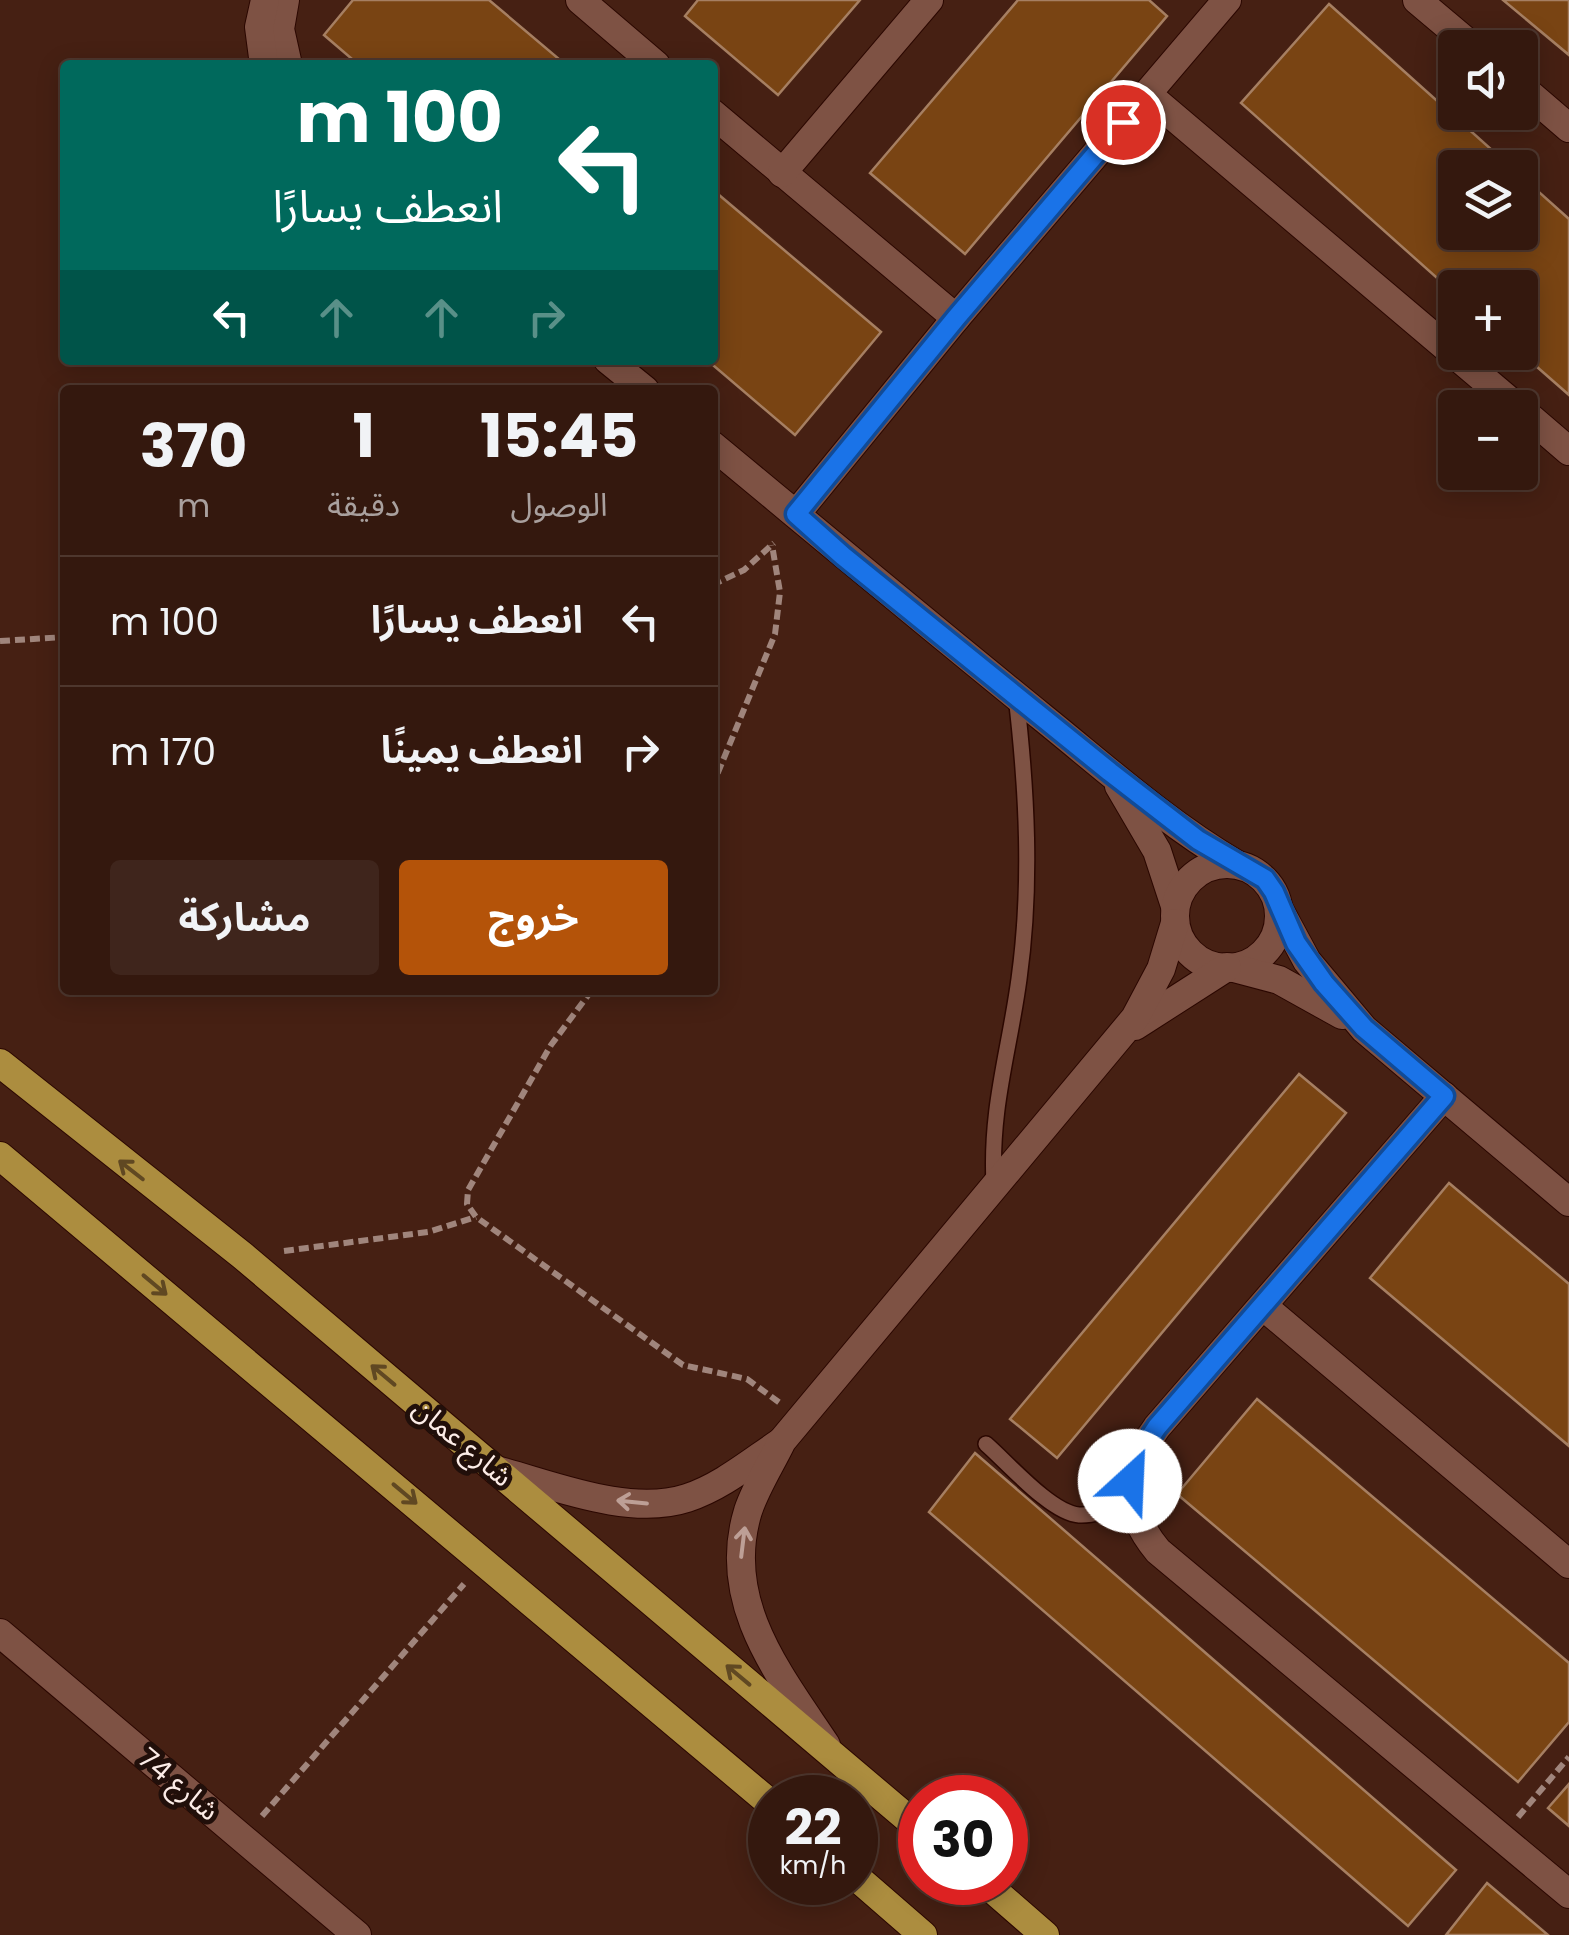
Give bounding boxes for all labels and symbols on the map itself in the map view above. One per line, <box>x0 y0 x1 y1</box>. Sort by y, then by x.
pin <box>1081 80 1166 165</box>
one-way arrow <box>119 1159 145 1181</box>
one-way arrow <box>142 1274 168 1296</box>
one-way arrow <box>371 1364 397 1386</box>
street label: شارع عمان <box>404 1389 521 1497</box>
position arrow <box>1078 1429 1182 1533</box>
one-way arrow <box>392 1482 417 1505</box>
one-way arrow <box>616 1493 648 1512</box>
one-way arrow <box>734 1526 753 1559</box>
one-way arrow <box>726 1665 752 1687</box>
street label: شارع 74 <box>129 1739 228 1831</box>
speed limit sign: 30 <box>898 1775 1028 1905</box>

